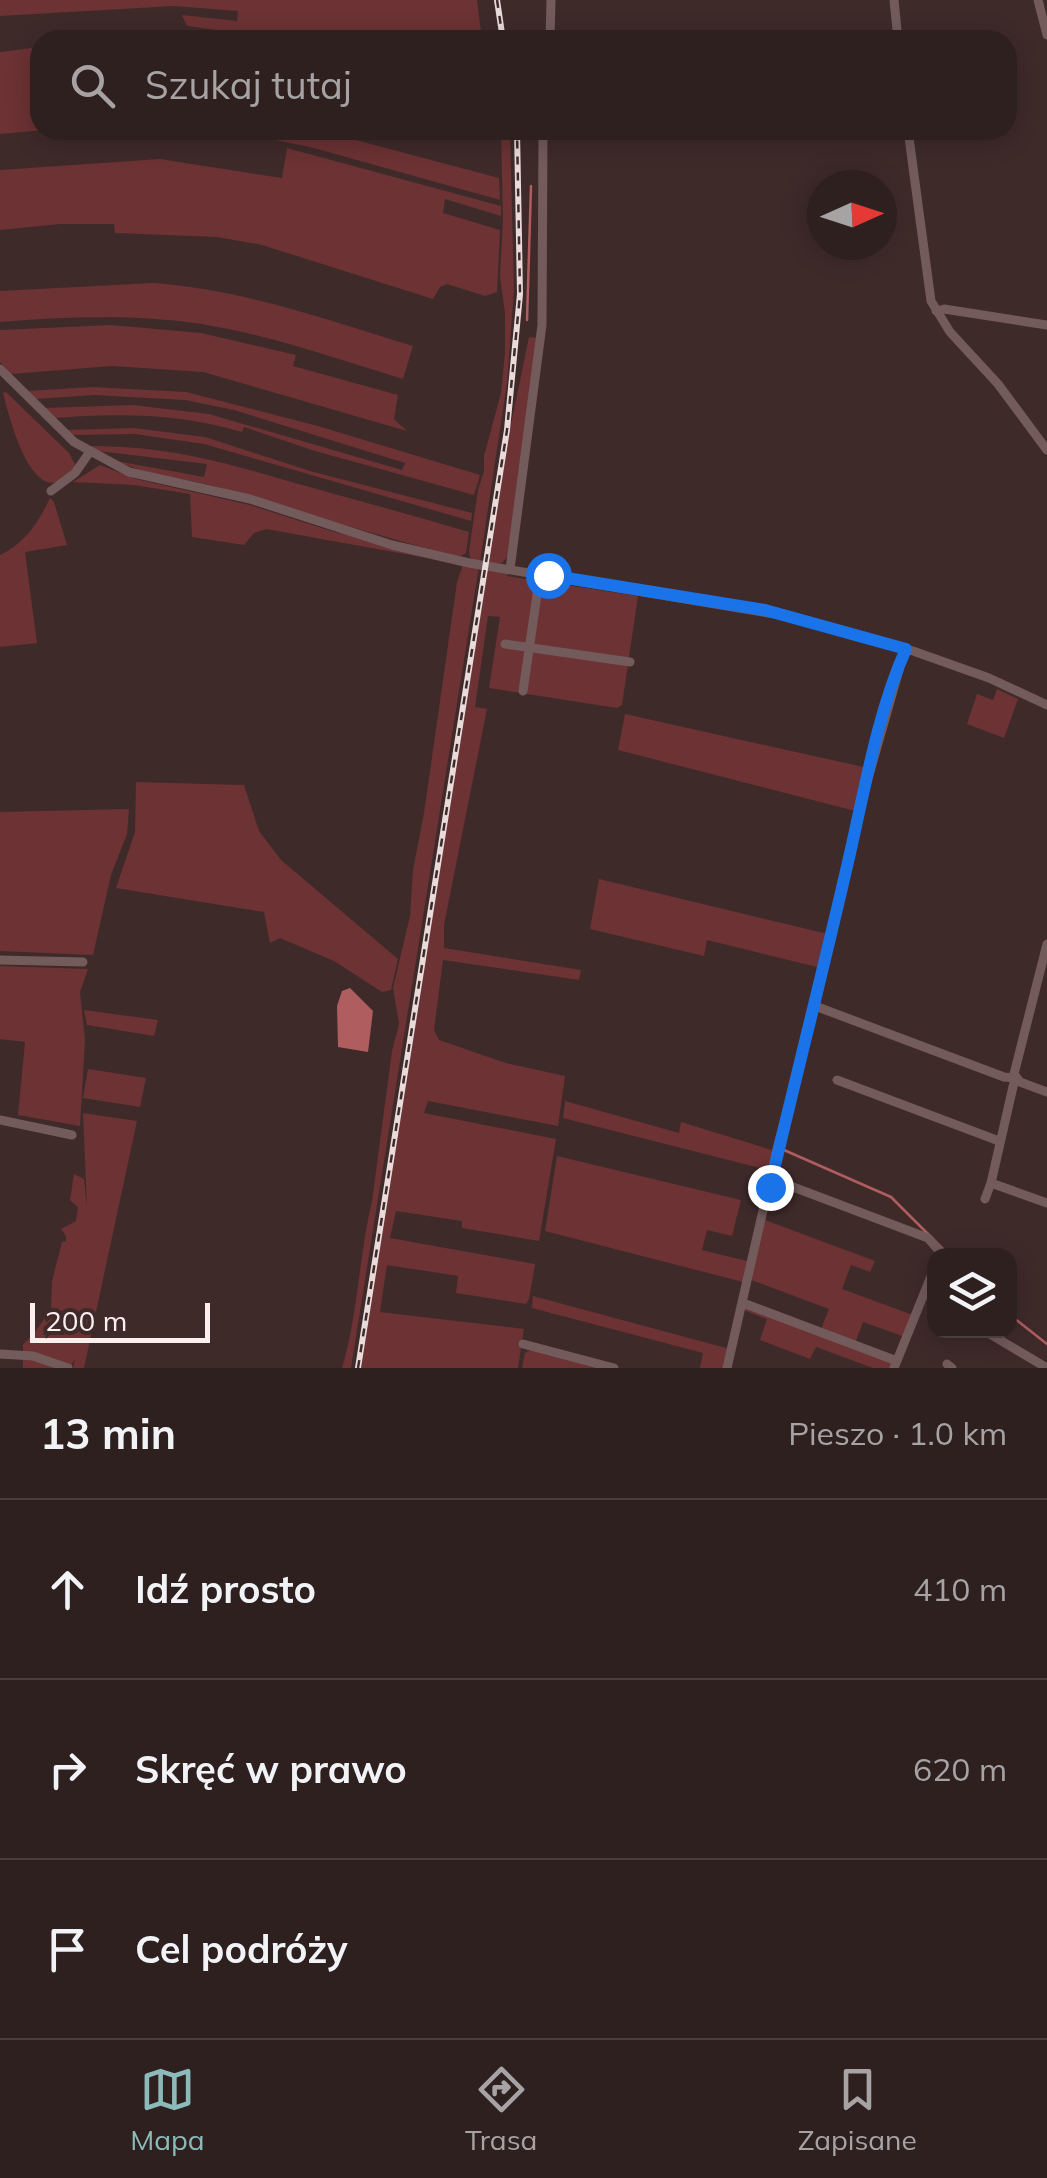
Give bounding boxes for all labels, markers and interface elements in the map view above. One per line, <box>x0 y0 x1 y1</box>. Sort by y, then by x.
search box <box>30 30 1017 140</box>
icon: search <box>65 58 120 113</box>
text: Szukaj tutaj <box>145 61 352 109</box>
north arrow <box>807 170 897 260</box>
route start <box>526 553 572 599</box>
route end <box>748 1165 794 1211</box>
map controls <box>927 1248 1017 1338</box>
button: layers <box>927 1248 1017 1338</box>
scale bar <box>30 1298 210 1342</box>
text: 200 m <box>45 1303 127 1338</box>
text: 13 min <box>40 1407 176 1460</box>
text: Pieszo · 1.0 km <box>788 1413 1007 1453</box>
icon: ahead <box>40 1562 95 1617</box>
text: Idź prosto <box>135 1565 316 1613</box>
text: 410 m <box>913 1569 1007 1609</box>
icon: right <box>40 1742 95 1797</box>
text: Skręć w prawo <box>135 1745 407 1793</box>
text: 620 m <box>913 1749 1007 1789</box>
icon: arrive <box>40 1922 95 1977</box>
text: Cel podróży <box>135 1925 348 1973</box>
tab: Mapa <box>130 2062 205 2157</box>
tab: Trasa <box>465 2062 537 2157</box>
tab: Zapisane <box>798 2062 917 2157</box>

